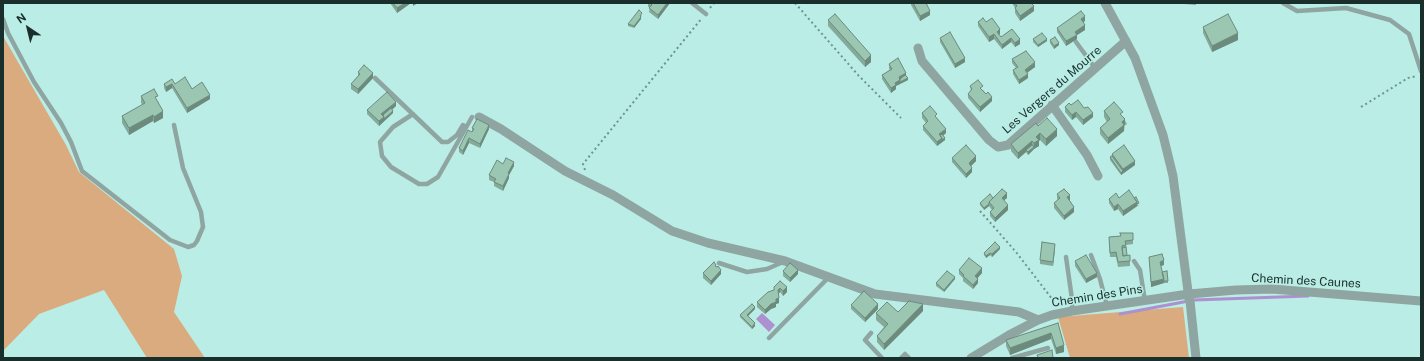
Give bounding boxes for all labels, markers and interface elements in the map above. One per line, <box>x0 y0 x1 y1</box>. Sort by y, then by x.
north arrow <box>8 8 48 48</box>
text: N <box>14 11 28 26</box>
street label: Les Vergers du Mourre <box>1000 43 1104 137</box>
street label: Chemin des Caunes <box>1251 271 1361 291</box>
street label: Chemin des Pins <box>1051 282 1143 310</box>

